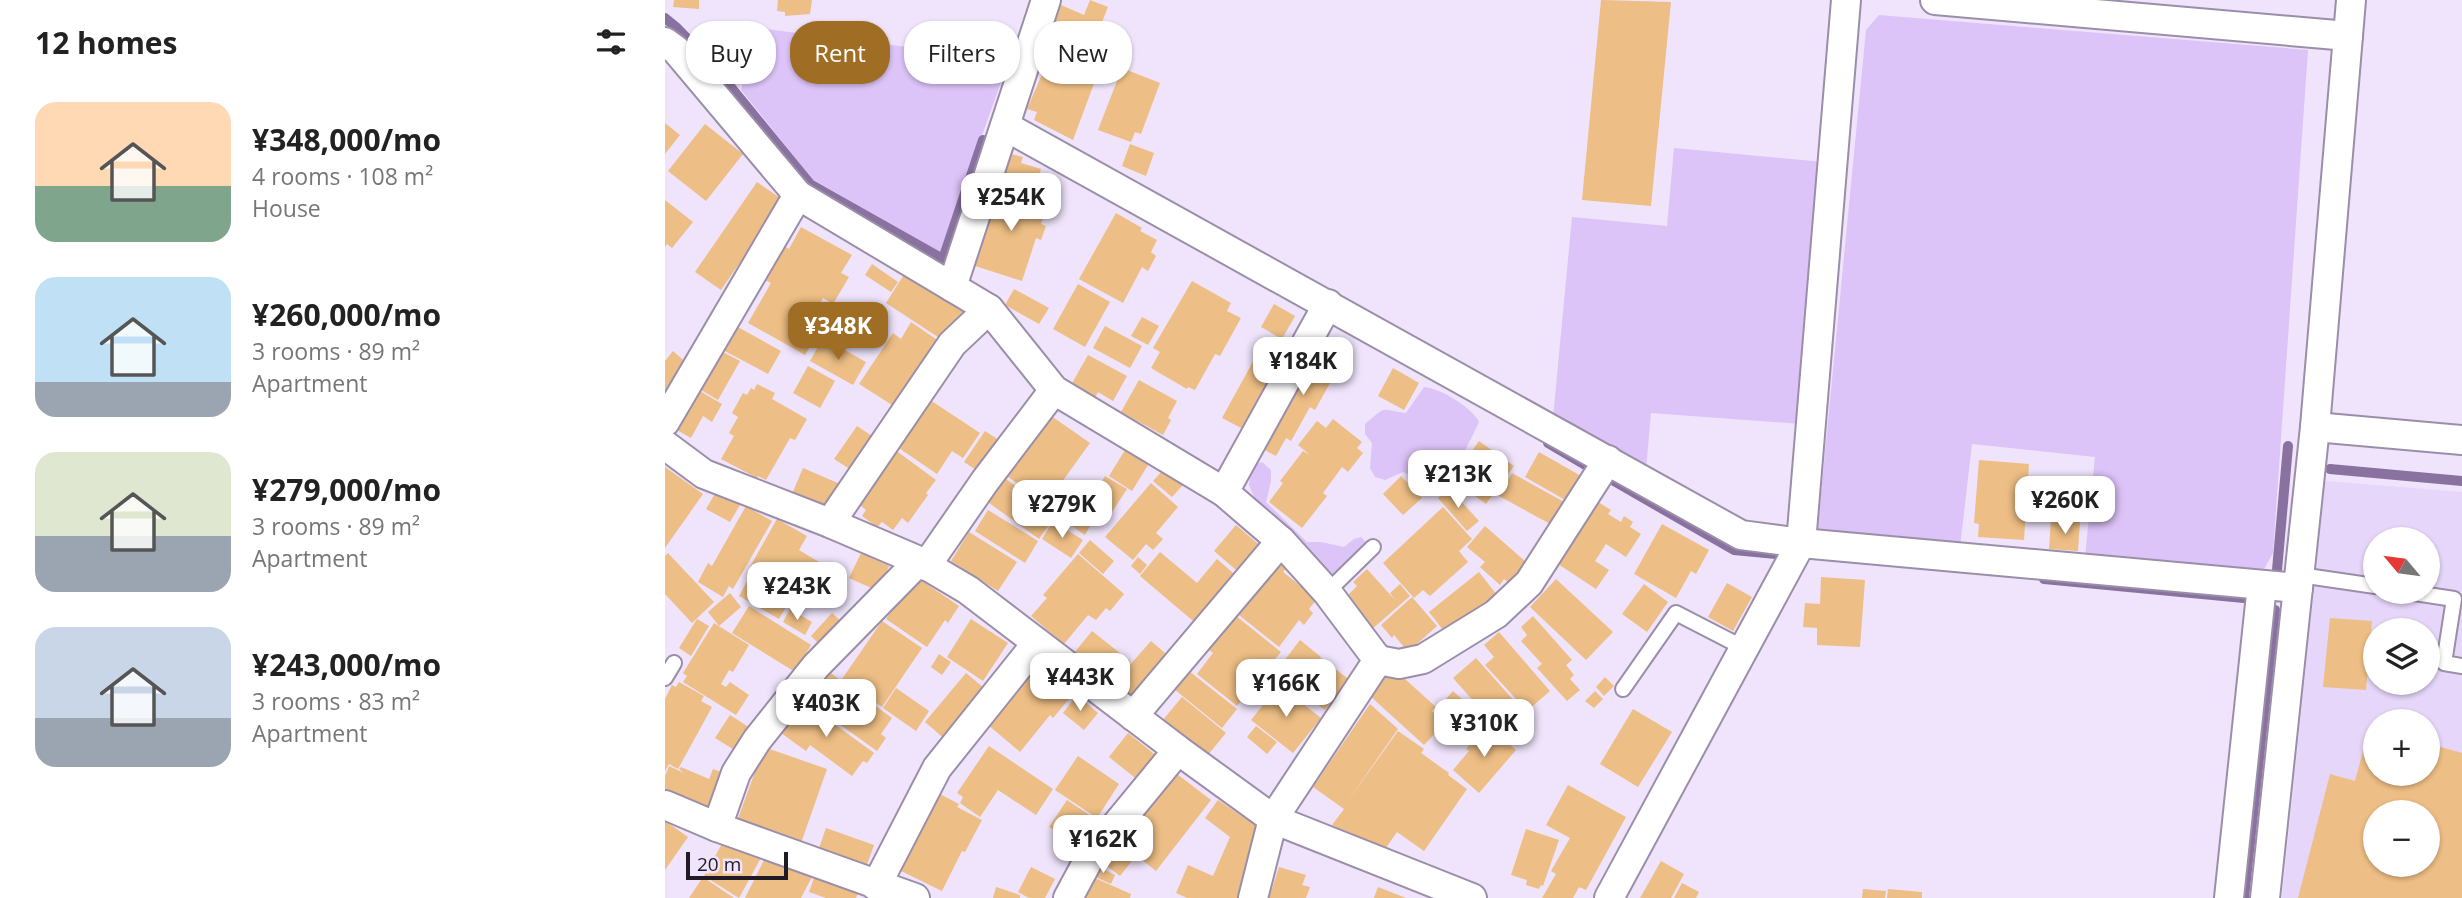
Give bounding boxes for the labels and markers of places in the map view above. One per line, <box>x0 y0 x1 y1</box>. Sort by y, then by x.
pin: ¥254K <box>962 174 1060 233</box>
pin: ¥348K <box>789 302 887 362</box>
pin: ¥184K <box>1254 338 1352 397</box>
pin: ¥213K <box>1409 450 1507 510</box>
pin: ¥260K <box>2016 476 2114 536</box>
pin: ¥279K <box>1013 480 1111 540</box>
pin: ¥243K <box>748 562 846 622</box>
pin: ¥443K <box>1031 654 1129 713</box>
pin: ¥166K <box>1237 660 1335 719</box>
pin: ¥403K <box>777 680 875 739</box>
pin: ¥310K <box>1435 700 1533 759</box>
pin: ¥162K <box>1054 816 1152 875</box>

